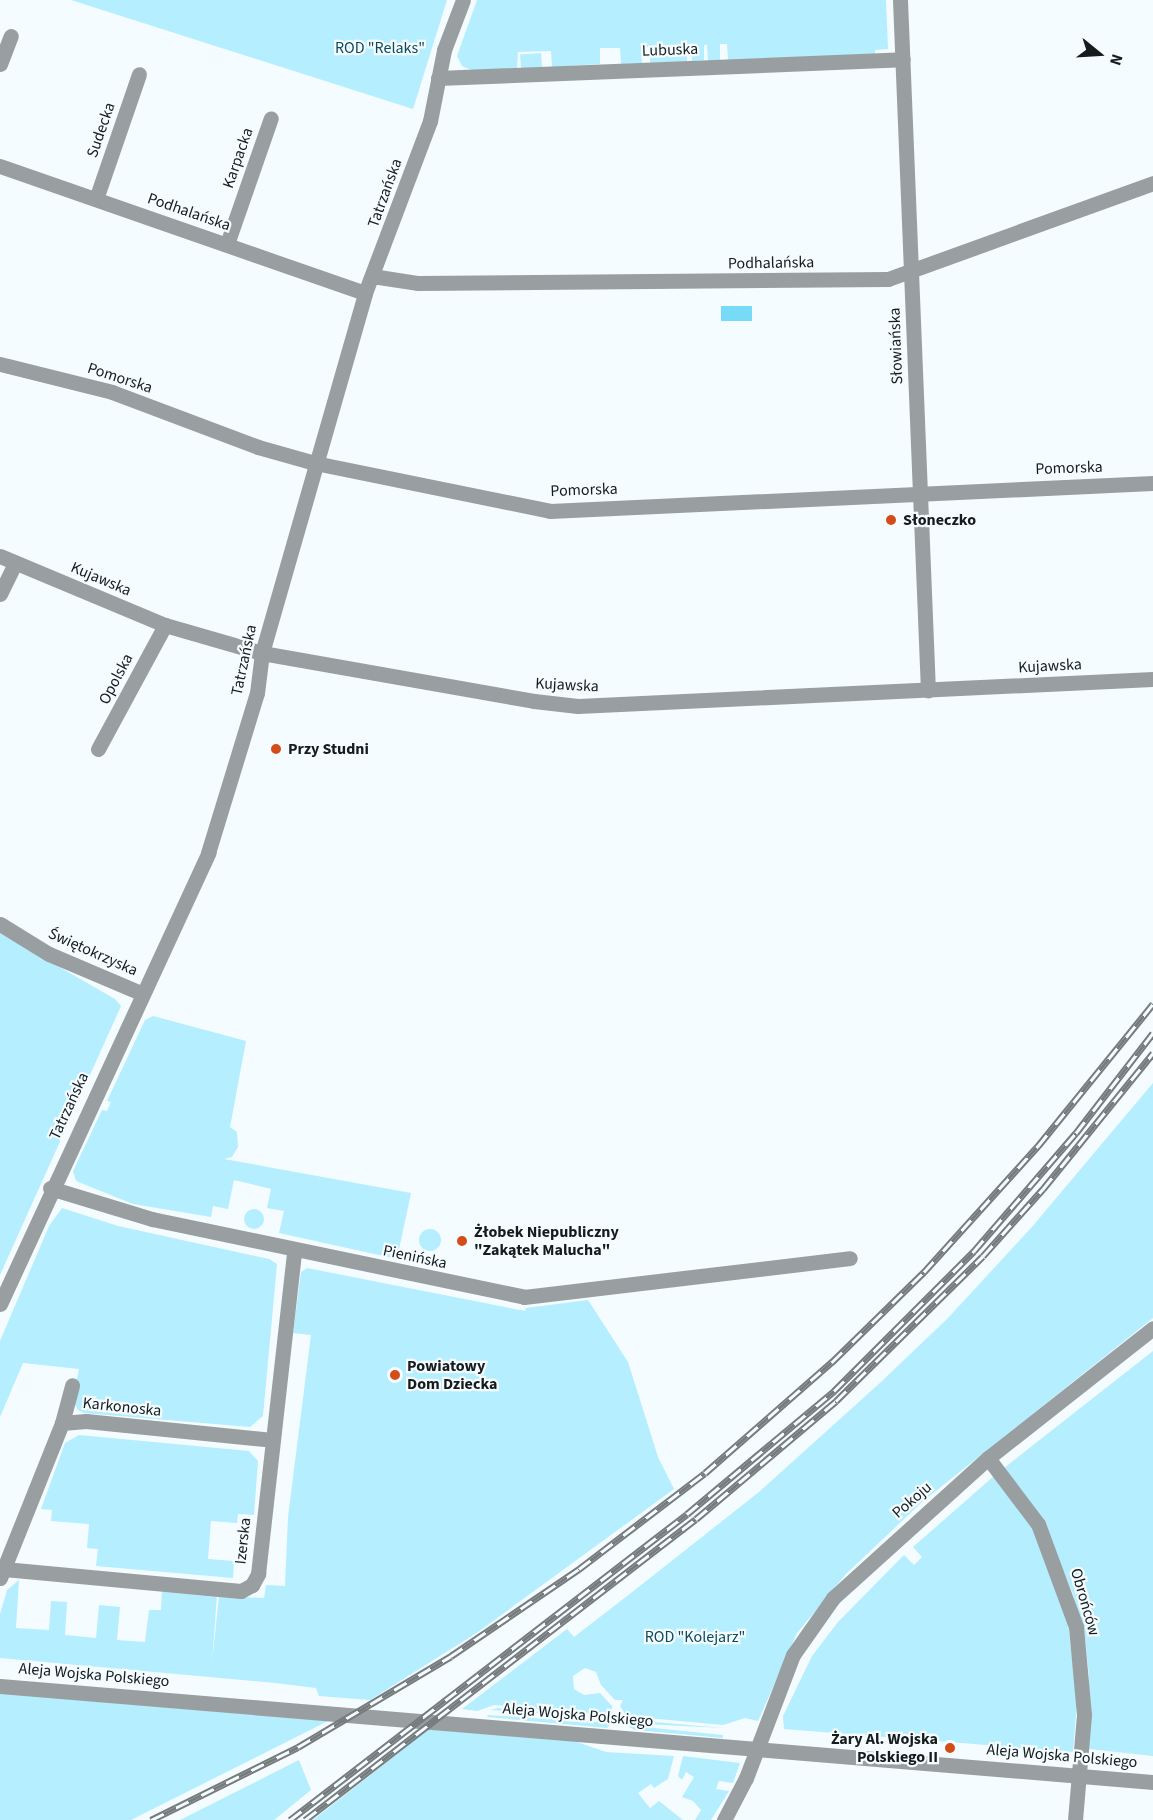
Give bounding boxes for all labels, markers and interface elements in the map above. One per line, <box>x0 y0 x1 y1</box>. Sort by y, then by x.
north arrow <box>1069 24 1129 84</box>
park label: ROD "Relaks" <box>335 38 425 58</box>
street label: Lubuska <box>641 39 699 61</box>
text: N <box>1104 51 1128 68</box>
street label: Sudecka <box>83 100 119 160</box>
street label: Karpacka <box>219 125 257 191</box>
street label: Tatrzańska <box>364 156 406 230</box>
street label: Podhalańska <box>145 189 233 235</box>
street label: Podhalańska <box>728 253 814 273</box>
street label: Słowiańska <box>885 307 907 385</box>
street label: Pomorska <box>85 358 155 398</box>
street label: Pomorska <box>1035 457 1103 479</box>
street label: Pomorska <box>550 479 618 501</box>
place label: Słoneczko <box>903 510 976 530</box>
marker: Słoneczko <box>884 513 898 527</box>
street label: Kujawska <box>68 558 134 600</box>
street label: Tatrzańska <box>227 623 261 697</box>
street label: Opolska <box>95 650 137 708</box>
street label: Kujawska <box>1018 655 1082 677</box>
street label: Kujawska <box>535 674 599 696</box>
place label: Przy Studni <box>288 739 369 759</box>
marker: Przy Studni <box>269 742 283 756</box>
street label: Świętokrzyska <box>45 924 141 980</box>
street label: Tatrzańska <box>45 1069 93 1143</box>
place label: Żłobek Niepubliczny "Zakątek Malucha" <box>474 1222 619 1260</box>
marker: Żłobek Niepubliczny "Zakątek Malucha" <box>455 1234 469 1248</box>
street label: Pienińska <box>381 1241 449 1273</box>
place label: Powiatowy Dom Dziecka <box>407 1356 497 1394</box>
marker: Powiatowy Dom Dziecka <box>388 1368 402 1382</box>
street label: Karkonoska <box>82 1393 162 1421</box>
street label: Pokoju <box>888 1478 936 1522</box>
street label: Izerska <box>231 1517 255 1565</box>
street label: Obrońców <box>1066 1566 1104 1638</box>
park label: ROD "Kolejarz" <box>645 1627 745 1647</box>
street label: Aleja Wojska Polskiego <box>18 1659 170 1691</box>
street label: Aleja Wojska Polskiego <box>502 1699 654 1731</box>
place label: Żary Al. Wojska Polskiego II <box>831 1729 938 1767</box>
street label: Aleja Wojska Polskiego <box>986 1740 1138 1772</box>
marker: Żary Al. Wojska Polskiego II <box>943 1741 957 1755</box>

